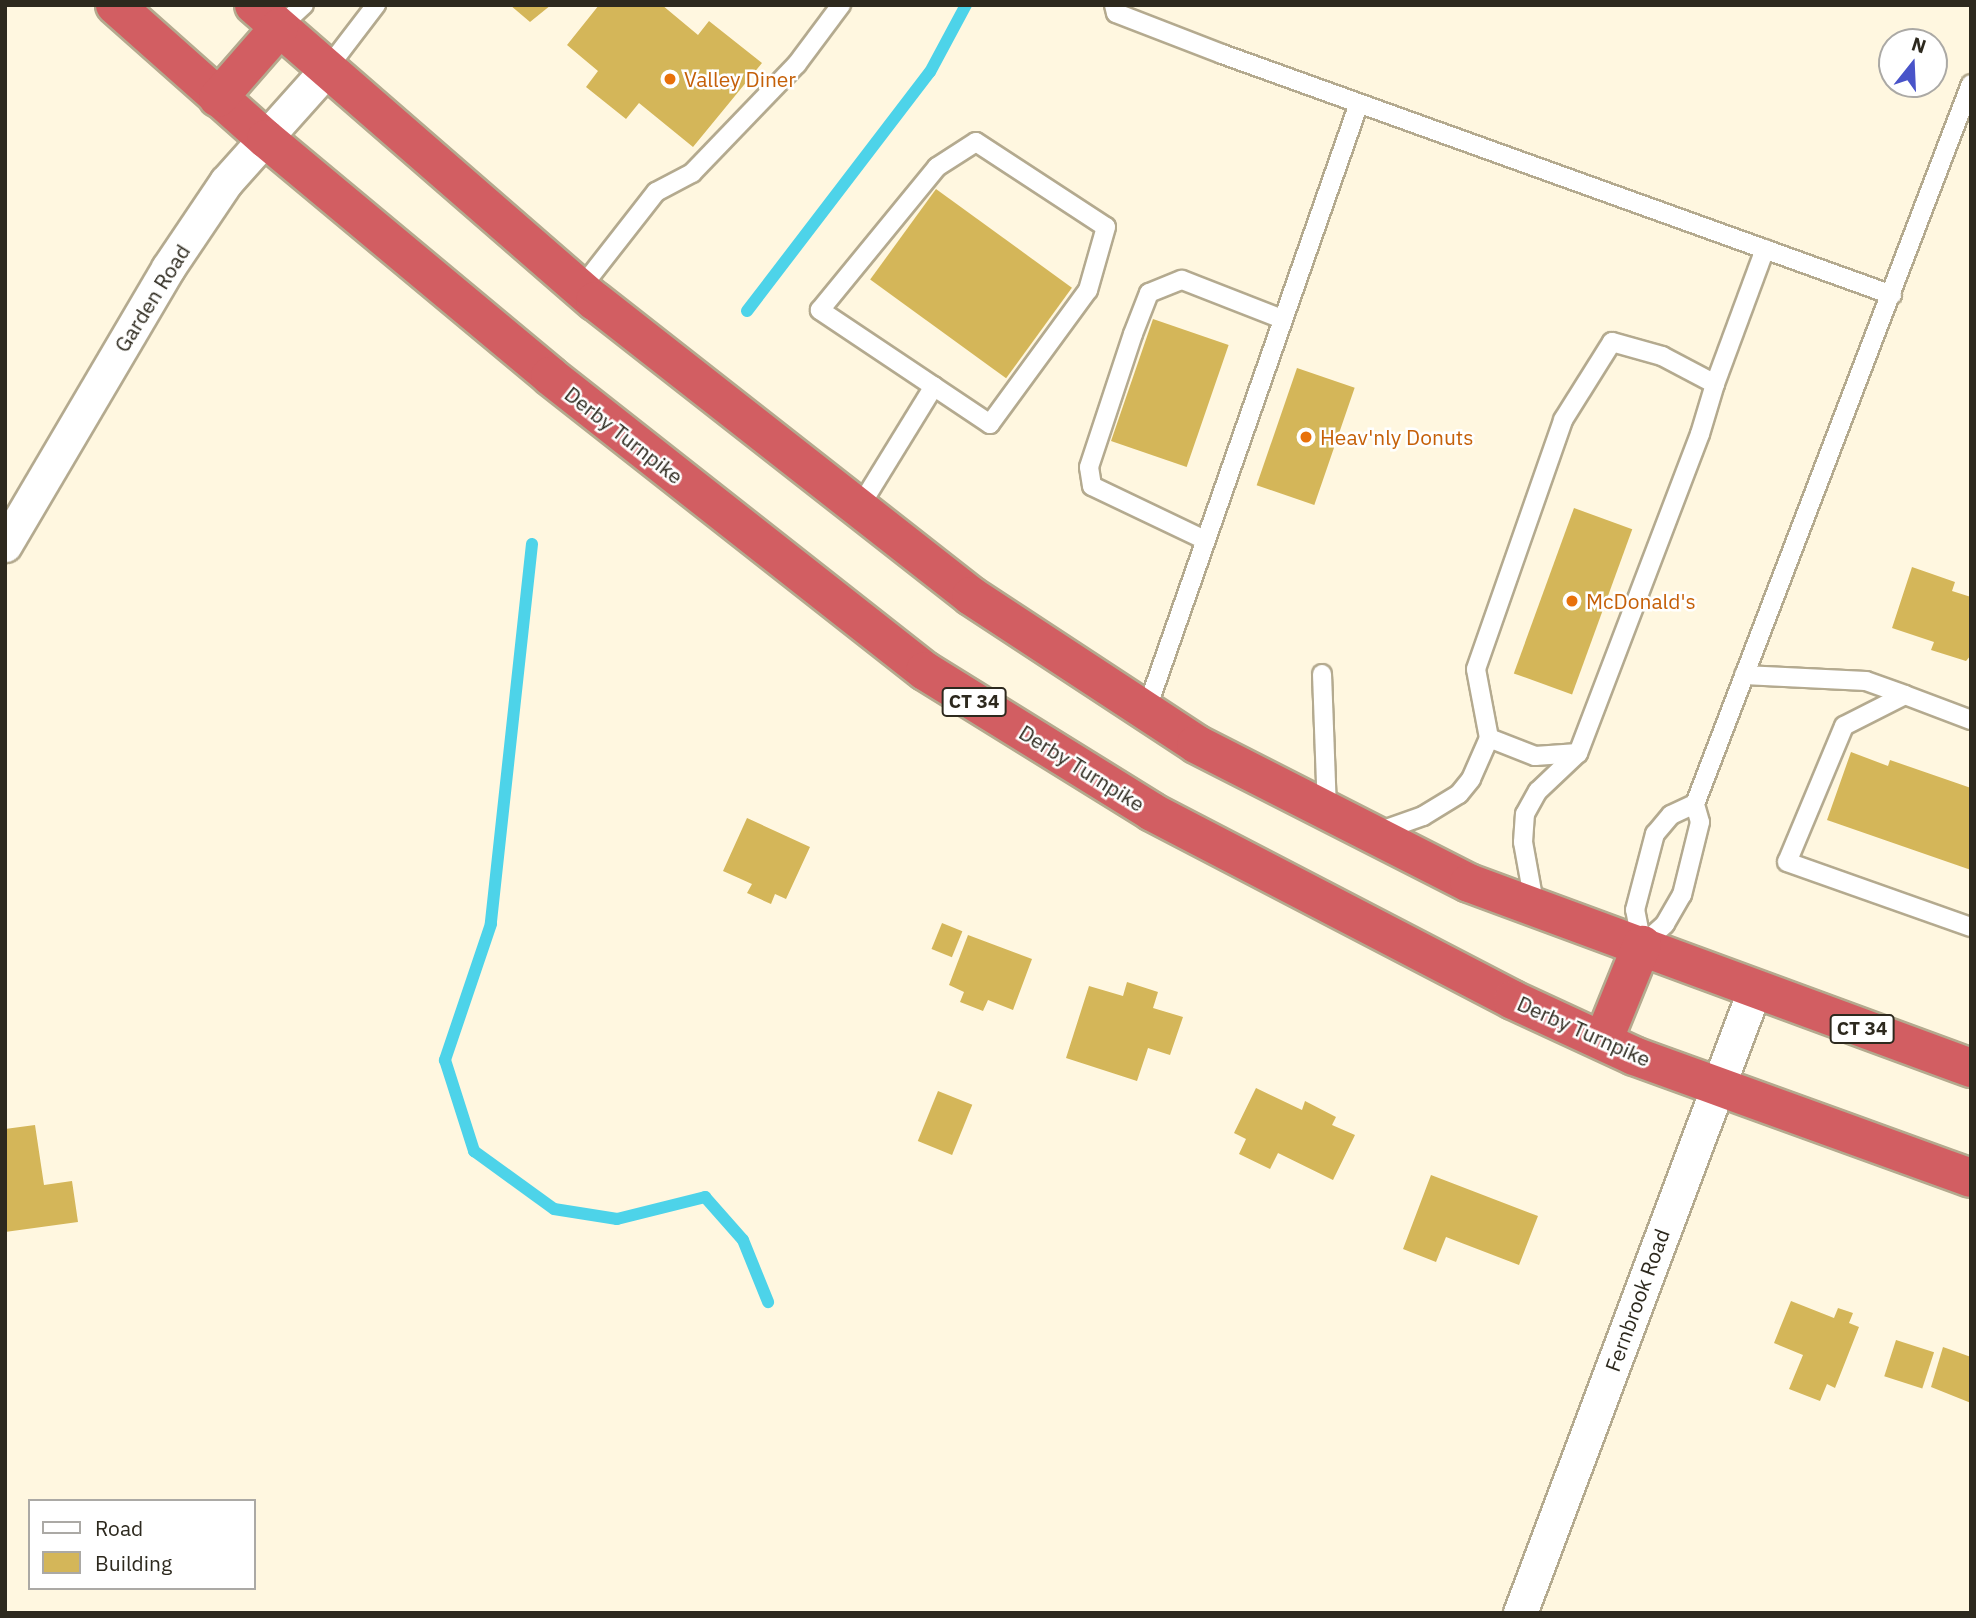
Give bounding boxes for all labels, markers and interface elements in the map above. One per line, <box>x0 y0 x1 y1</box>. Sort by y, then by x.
north arrow <box>1878 28 1948 98</box>
text: N <box>1909 31 1929 58</box>
place label: Valley Diner <box>684 66 796 92</box>
marker: Valley Diner <box>662 71 678 87</box>
street label: Garden Road <box>109 239 195 357</box>
street label: Derby Turnpike <box>560 381 688 489</box>
place label: Heav'nly Donuts <box>1320 424 1473 450</box>
marker: Heav'nly Donuts <box>1298 429 1314 445</box>
place label: McDonald's <box>1586 588 1696 614</box>
marker: McDonald's <box>1564 593 1580 609</box>
road number: CT 34 <box>941 687 1007 718</box>
street label: Derby Turnpike <box>1015 719 1149 817</box>
street label: Derby Turnpike <box>1514 990 1654 1072</box>
road number: CT 34 <box>1829 1014 1895 1044</box>
street label: Fernbrook Road <box>1600 1225 1674 1375</box>
legend <box>28 1499 256 1590</box>
text: Road <box>95 1514 143 1542</box>
text: Building <box>95 1549 172 1577</box>

